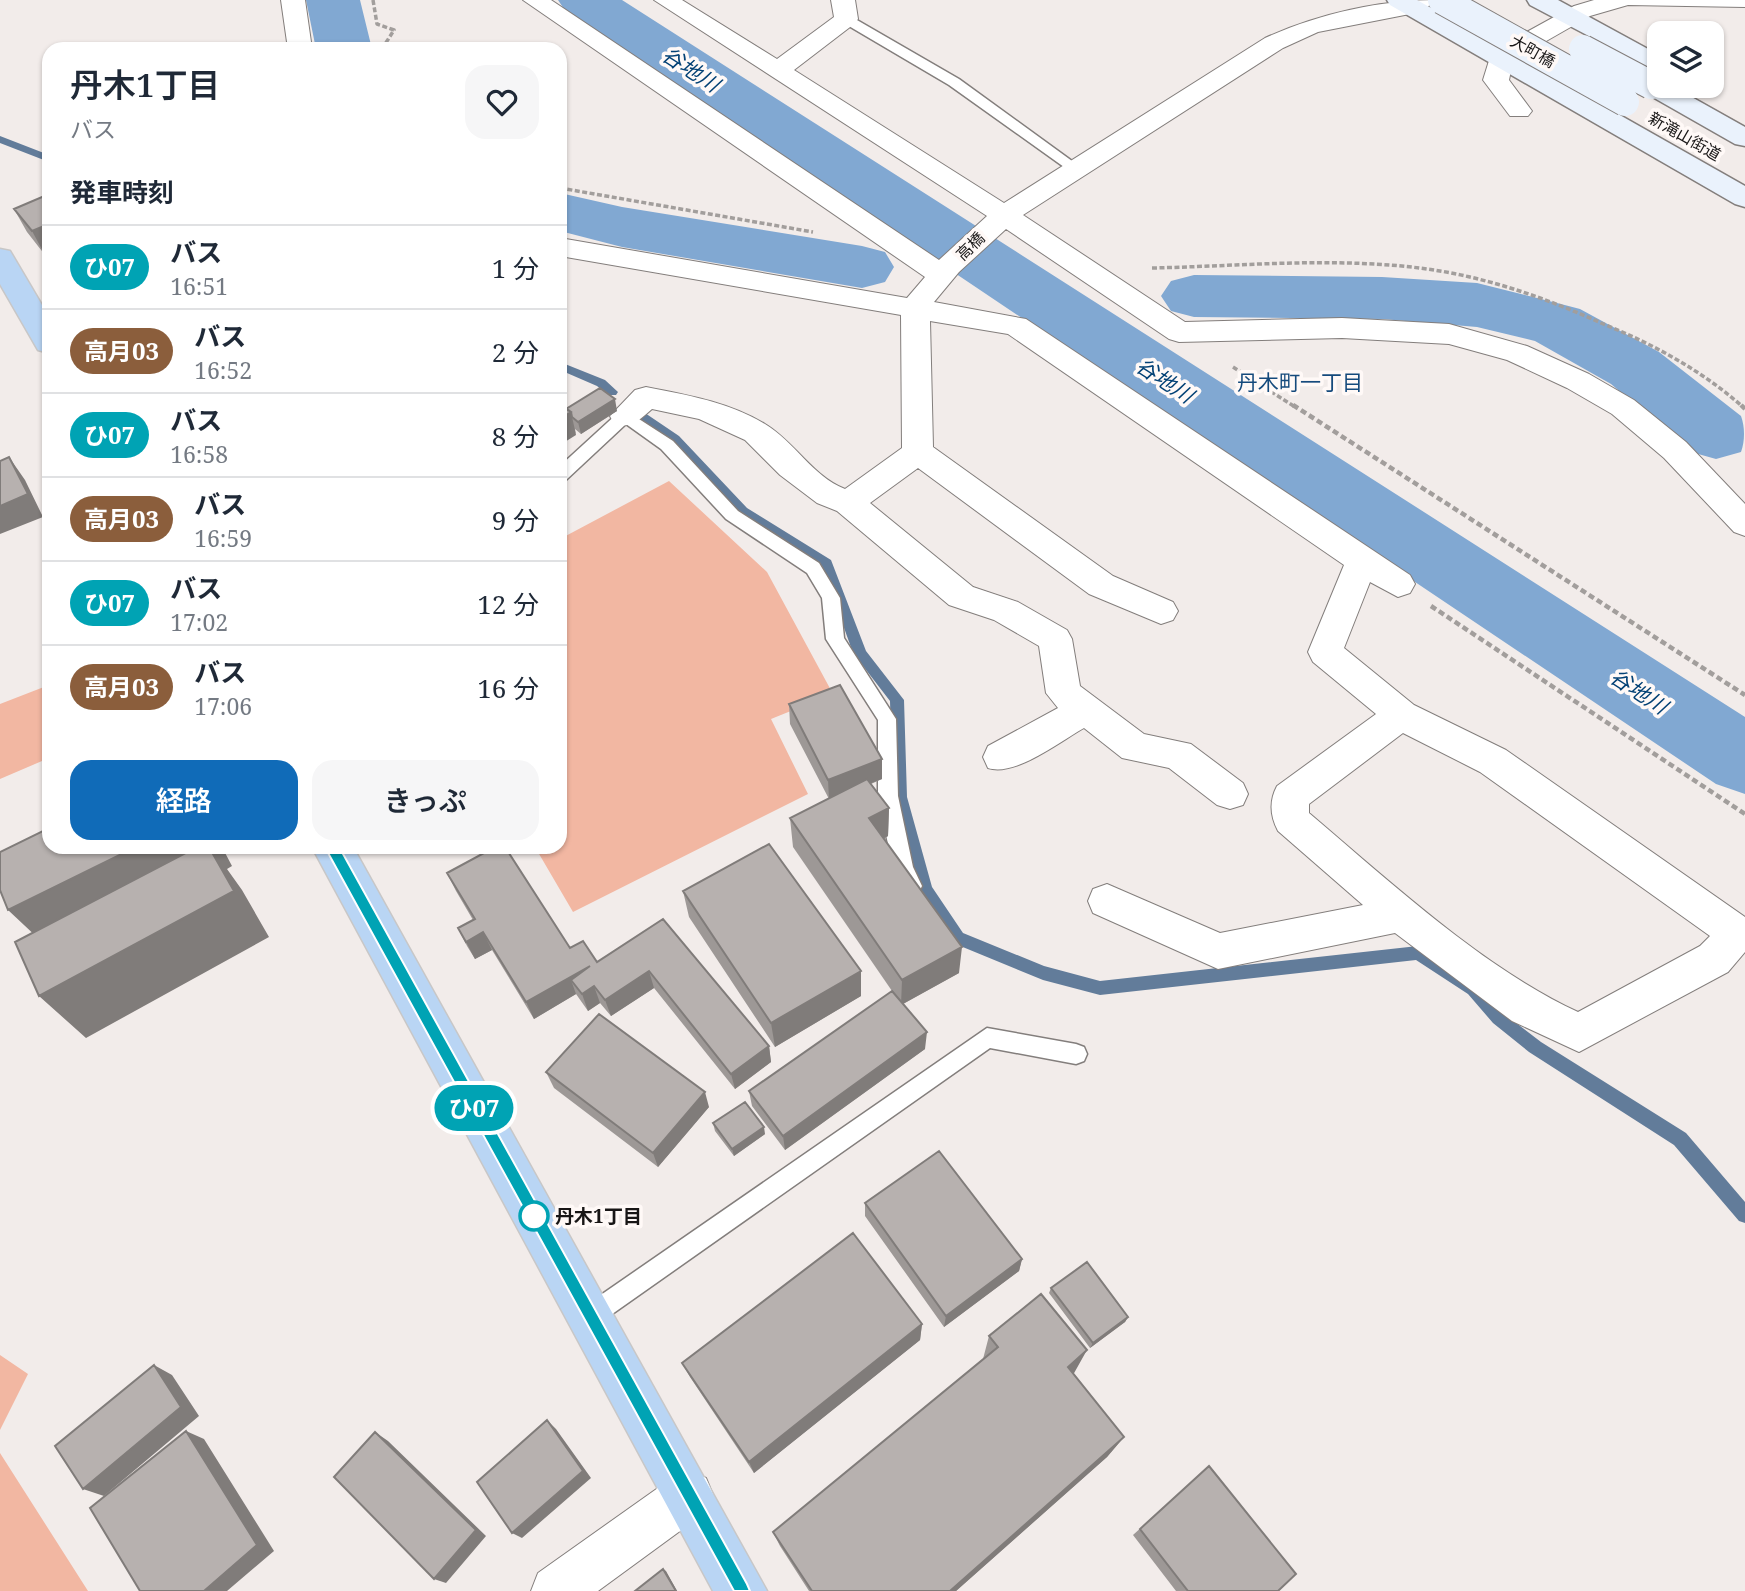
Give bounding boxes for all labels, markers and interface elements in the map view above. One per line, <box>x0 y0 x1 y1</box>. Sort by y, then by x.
map controls <box>1647 21 1724 98</box>
button: layers <box>1647 21 1724 98</box>
street label: 大町橋 <box>1507 30 1559 72</box>
water label: 谷地川 <box>657 40 727 99</box>
text: 丹木1丁目 <box>70 62 221 107</box>
button: heart <box>465 65 539 139</box>
street label: 新滝山街道 <box>1645 106 1725 166</box>
text: バス <box>70 113 116 145</box>
text: 発車時刻 <box>70 174 174 210</box>
street label: 高橋 <box>951 227 989 265</box>
text: バス <box>170 234 222 270</box>
text: ひ07 <box>84 250 135 283</box>
text: 1 分 <box>492 250 539 286</box>
text: 16:51 <box>170 270 228 302</box>
text: バス <box>194 318 246 354</box>
text: 高月03 <box>84 334 159 367</box>
text: 2 分 <box>492 334 539 370</box>
water label: 谷地川 <box>1131 351 1201 410</box>
text: 16:52 <box>194 354 252 386</box>
district label: 丹木町一丁目 <box>1237 368 1363 396</box>
text: バス <box>170 402 222 438</box>
text: ひ07 <box>84 418 135 451</box>
text: 8 分 <box>492 418 539 454</box>
text: 16:58 <box>170 438 228 470</box>
text: バス <box>194 486 246 522</box>
text: 高月03 <box>84 502 159 535</box>
text: 9 分 <box>492 502 539 538</box>
text: 16:59 <box>194 522 252 554</box>
text: バス <box>170 570 222 606</box>
text: ひ07 <box>84 586 135 619</box>
text: 12 分 <box>477 586 539 622</box>
text: 17:02 <box>170 606 228 638</box>
text: バス <box>194 654 246 690</box>
water label: 谷地川 <box>1605 662 1675 721</box>
text: 高月03 <box>84 670 159 703</box>
text: 16 分 <box>477 670 539 706</box>
text: 17:06 <box>194 690 252 722</box>
button: 経路 <box>70 760 298 840</box>
button: きっぷ <box>312 760 539 840</box>
line badge: ひ07 <box>434 1085 514 1131</box>
text: ひ07 <box>448 1091 500 1124</box>
marker: 丹木1丁目 <box>519 1201 549 1231</box>
place label: 丹木1丁目 <box>555 1203 642 1229</box>

